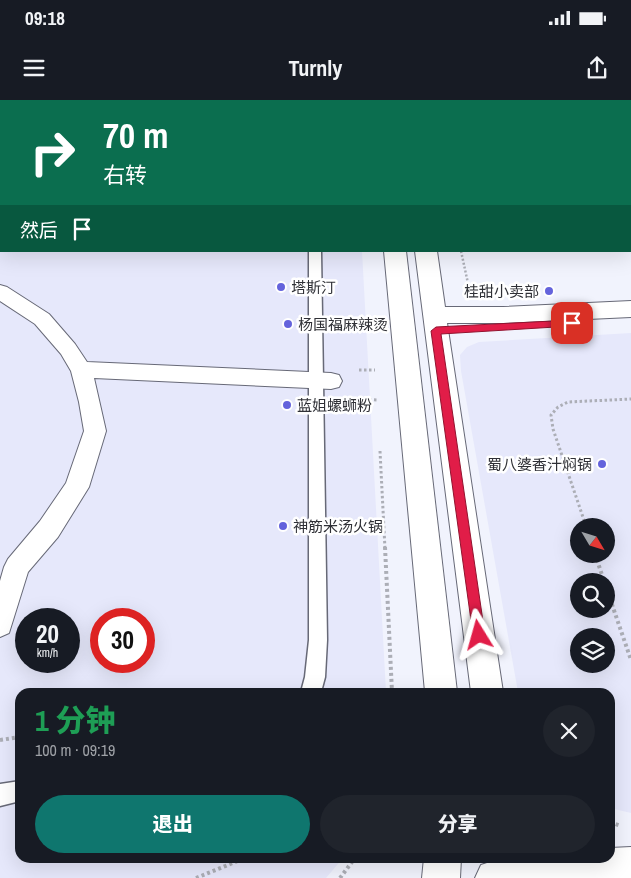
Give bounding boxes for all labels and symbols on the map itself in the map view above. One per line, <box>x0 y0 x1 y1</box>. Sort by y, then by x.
place label: 塔斯汀 <box>291 277 336 298</box>
marker: 塔斯汀 <box>275 281 287 293</box>
place label: 桂甜小卖部 <box>464 281 539 302</box>
marker: 桂甜小卖部 <box>543 285 555 297</box>
pin <box>551 302 593 344</box>
place label: 杨国福麻辣烫 <box>298 314 388 335</box>
marker: 杨国福麻辣烫 <box>282 318 294 330</box>
place label: 蓝姐螺蛳粉 <box>297 395 372 416</box>
marker: 蓝姐螺蛳粉 <box>281 399 293 411</box>
place label: 蜀八婆香汁焖锅 <box>487 454 592 475</box>
marker: 蜀八婆香汁焖锅 <box>596 458 608 470</box>
place label: 神筋米汤火锅 <box>293 516 383 537</box>
north arrow <box>570 518 615 562</box>
marker: 神筋米汤火锅 <box>277 520 289 532</box>
speed limit sign: 30 <box>90 608 155 673</box>
position arrow <box>452 608 504 660</box>

